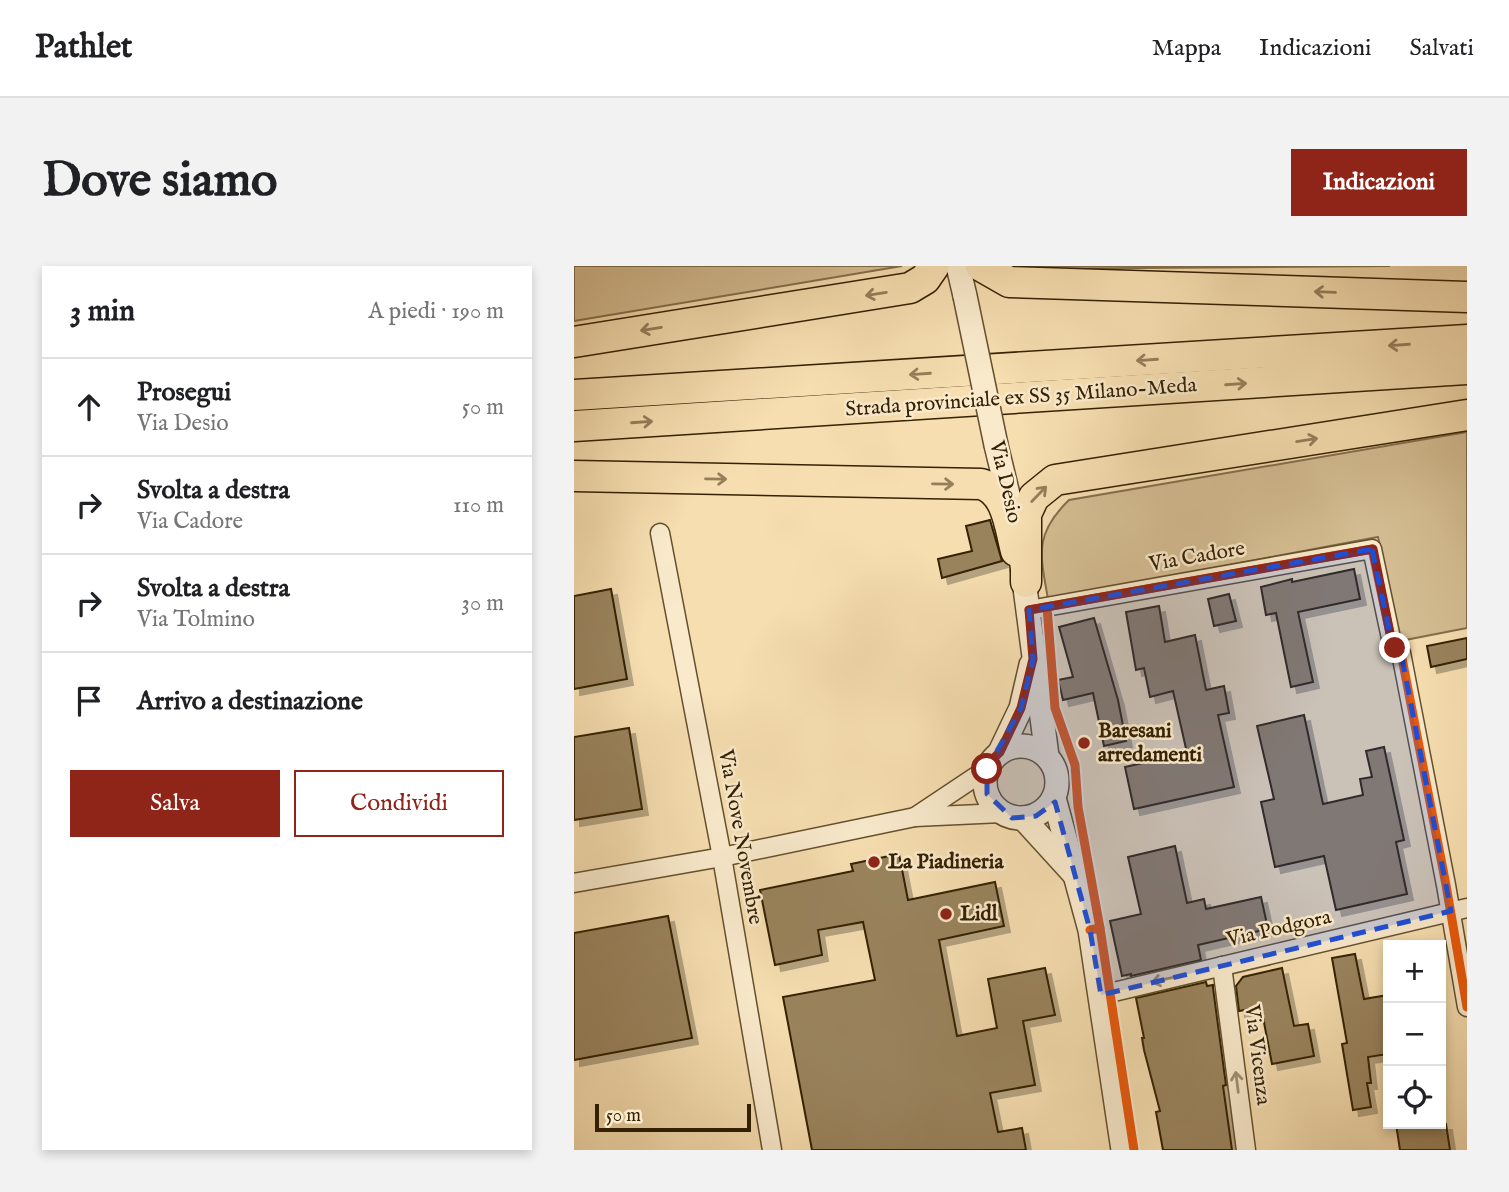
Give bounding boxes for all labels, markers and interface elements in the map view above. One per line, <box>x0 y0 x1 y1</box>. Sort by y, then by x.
text: Pathlet <box>35 27 132 69</box>
text: Mappa <box>1152 33 1221 64</box>
text: Indicazioni <box>1259 33 1371 64</box>
text: Salvati <box>1409 33 1474 64</box>
button: Indicazioni <box>1291 149 1467 216</box>
text: Dove siamo <box>42 151 278 213</box>
one-way arrow <box>1314 285 1337 299</box>
one-way arrow <box>865 288 888 301</box>
text: 3 min <box>70 293 135 331</box>
text: A piedi · 190 m <box>368 297 504 326</box>
one-way arrow <box>640 323 663 336</box>
one-way arrow <box>1388 338 1411 351</box>
one-way arrow <box>1137 354 1159 367</box>
one-way arrow <box>910 368 932 381</box>
street label: Strada provinciale ex SS 35 Milano-Meda <box>844 372 1198 424</box>
text: Prosegui <box>137 376 231 409</box>
one-way arrow <box>1224 377 1247 390</box>
icon: ahead <box>70 388 108 426</box>
text: 50 m <box>462 393 504 422</box>
text: Via Desio <box>137 409 229 438</box>
one-way arrow <box>630 415 653 428</box>
one-way arrow <box>1295 433 1318 446</box>
street label: Via Desio <box>982 437 1028 526</box>
one-way arrow <box>704 472 727 486</box>
text: Svolta a destra <box>137 474 290 507</box>
one-way arrow <box>931 477 954 490</box>
icon: right <box>70 486 108 524</box>
one-way arrow <box>1031 486 1048 503</box>
text: 110 m <box>453 491 504 520</box>
text: Via Cadore <box>137 507 243 536</box>
street label: Via Cadore <box>1146 535 1247 579</box>
text: Svolta a destra <box>137 572 290 605</box>
icon: right <box>70 584 108 622</box>
text: 30 m <box>461 589 504 618</box>
text: Via Tolmino <box>137 605 255 634</box>
route end <box>1379 632 1410 663</box>
icon: arrive <box>70 682 108 720</box>
text: Arrivo a destinazione <box>137 685 363 718</box>
place label: Baresani arredamenti <box>1098 718 1203 769</box>
marker: Baresani arredamenti <box>1076 735 1092 751</box>
street label: Via Nove Novembre <box>711 746 769 927</box>
route start <box>971 753 1002 784</box>
button: Salva <box>70 770 280 837</box>
button: Condividi <box>294 770 504 837</box>
place label: La Piadineria <box>888 849 1004 876</box>
marker: La Piadineria <box>866 854 882 870</box>
place label: Lidl <box>960 901 999 928</box>
street label: Via Podgora <box>1223 904 1335 954</box>
marker: Lidl <box>938 906 954 922</box>
map controls <box>1383 940 1446 1129</box>
button: + <box>1383 940 1446 1003</box>
one-way arrow <box>1151 974 1174 987</box>
street label: Via Vicenza <box>1237 1002 1277 1108</box>
button: − <box>1383 1003 1446 1066</box>
button: locate <box>1383 1066 1446 1129</box>
one-way arrow <box>1231 1071 1244 1094</box>
scale bar <box>595 1101 751 1133</box>
text: 50 m <box>606 1104 641 1128</box>

